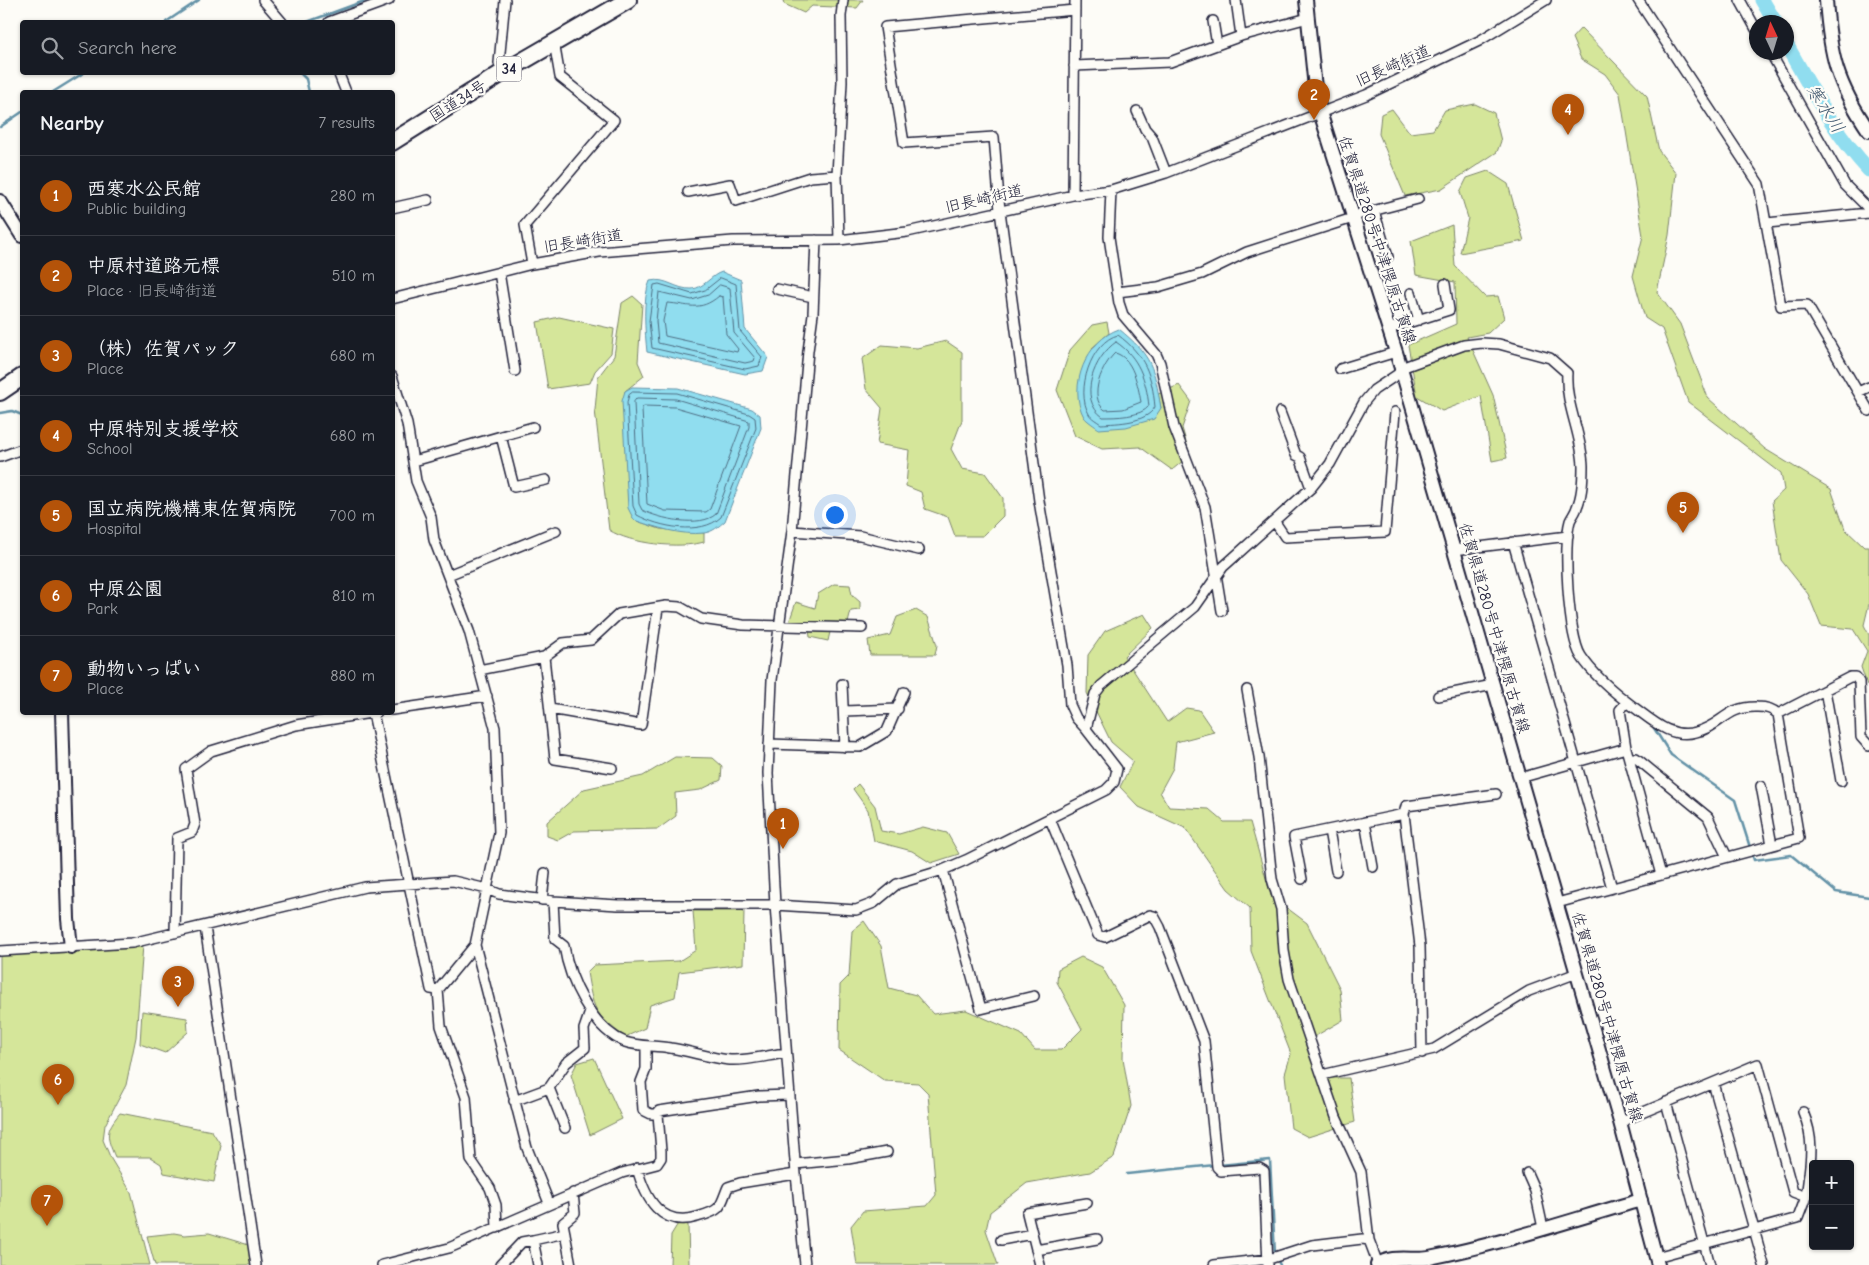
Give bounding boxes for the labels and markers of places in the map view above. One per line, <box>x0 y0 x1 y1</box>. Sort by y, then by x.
pin: 2 <box>1298 79 1330 120</box>
pin: 4 <box>1552 94 1584 135</box>
pin: 5 <box>1667 492 1699 533</box>
pin: 1 <box>767 808 799 849</box>
pin: 3 <box>162 966 194 1007</box>
pin: 6 <box>42 1064 74 1105</box>
pin: 7 <box>31 1185 63 1226</box>

